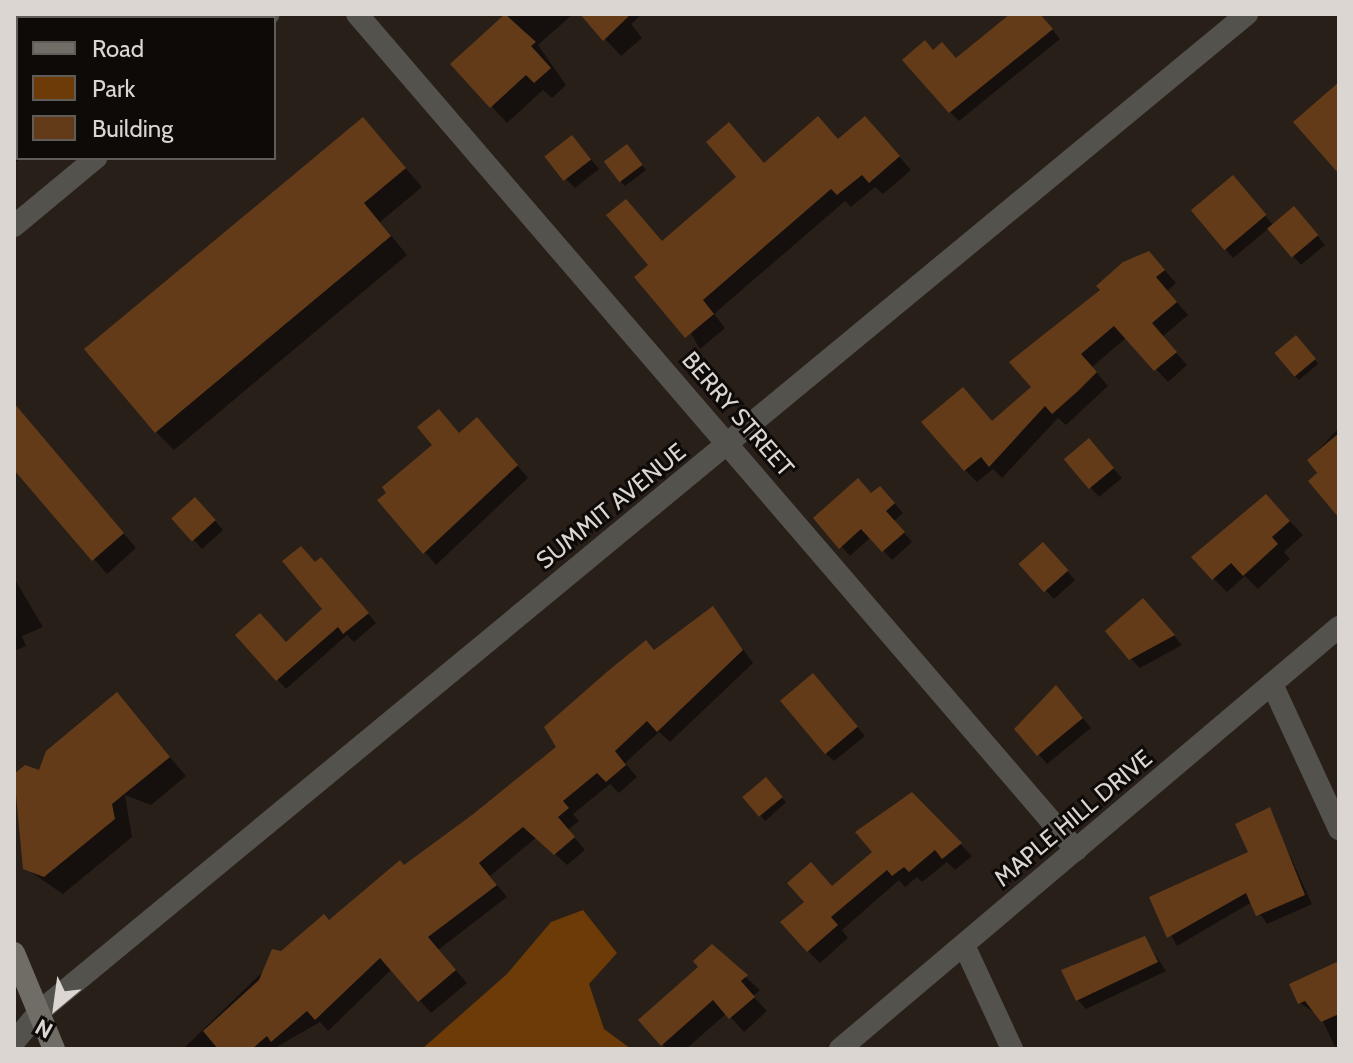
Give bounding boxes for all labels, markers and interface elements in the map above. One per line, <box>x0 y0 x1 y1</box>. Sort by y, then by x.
legend <box>16 16 276 160</box>
text: Road <box>92 34 144 63</box>
text: Park <box>92 74 135 103</box>
text: Building <box>92 114 173 143</box>
street label: BERRY STREET <box>676 346 800 482</box>
street label: SUMMIT AVENUE <box>531 437 691 575</box>
street label: MAPLE HILL DRIVE <box>988 744 1158 892</box>
north arrow <box>16 967 96 1047</box>
text: N <box>31 1013 57 1044</box>

